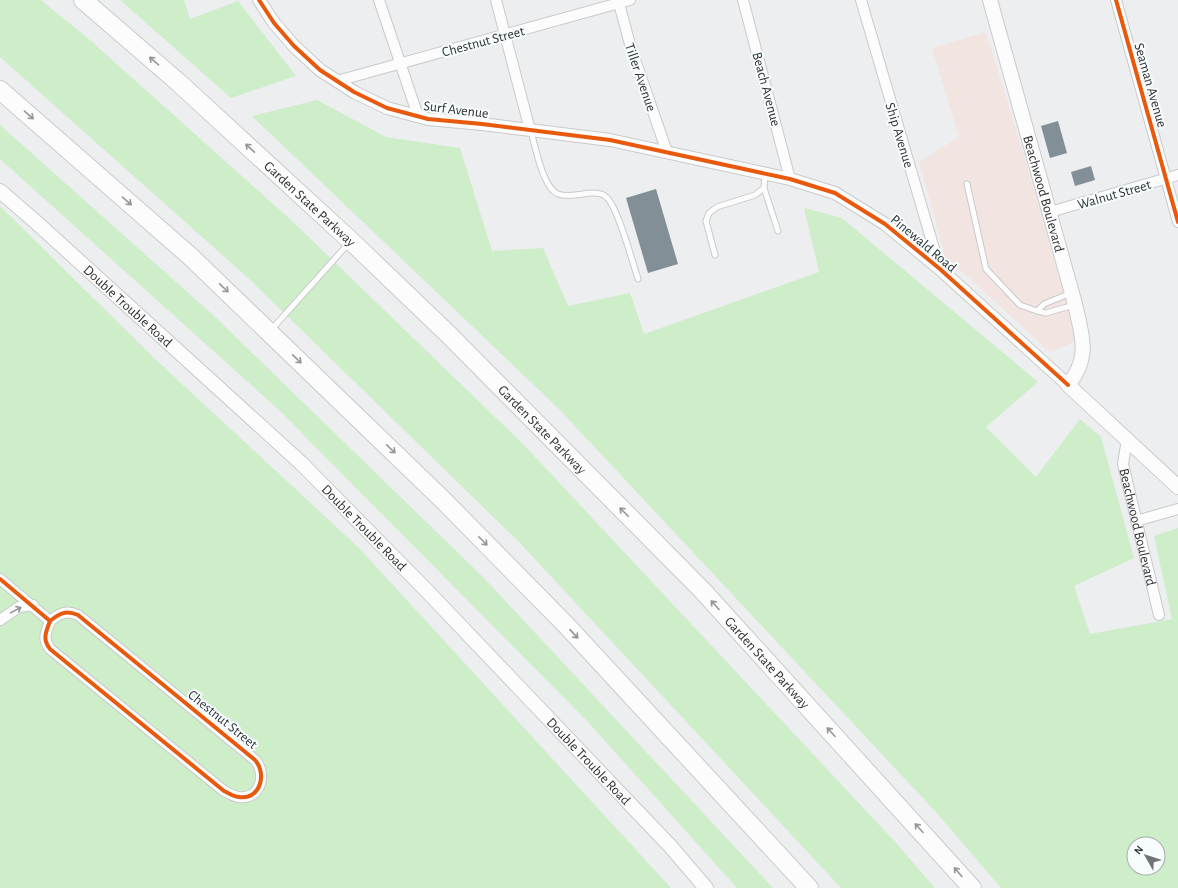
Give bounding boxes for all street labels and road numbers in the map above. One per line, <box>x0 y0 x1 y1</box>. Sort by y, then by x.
street label: Chestnut Street <box>441 24 527 60</box>
street label: Tiller Avenue <box>622 41 658 113</box>
street label: Seaman Avenue <box>1131 42 1169 129</box>
street label: Beach Avenue <box>749 51 783 128</box>
street label: Surf Avenue <box>423 99 489 121</box>
street label: Ship Avenue <box>882 101 916 170</box>
street label: Beachwood Boulevard <box>1020 134 1066 254</box>
street label: Garden State Parkway <box>261 159 358 249</box>
street label: Walnut Street <box>1076 178 1153 212</box>
street label: Pinewald Road <box>888 212 959 275</box>
street label: Double Trouble Road <box>80 263 174 350</box>
street label: Garden State Parkway <box>495 383 589 477</box>
street label: Beachwood Boulevard <box>1116 467 1158 587</box>
street label: Double Trouble Road <box>319 482 409 574</box>
street label: Garden State Parkway <box>722 614 812 712</box>
street label: Chestnut Street <box>185 688 260 752</box>
street label: Double Trouble Road <box>544 715 633 808</box>

